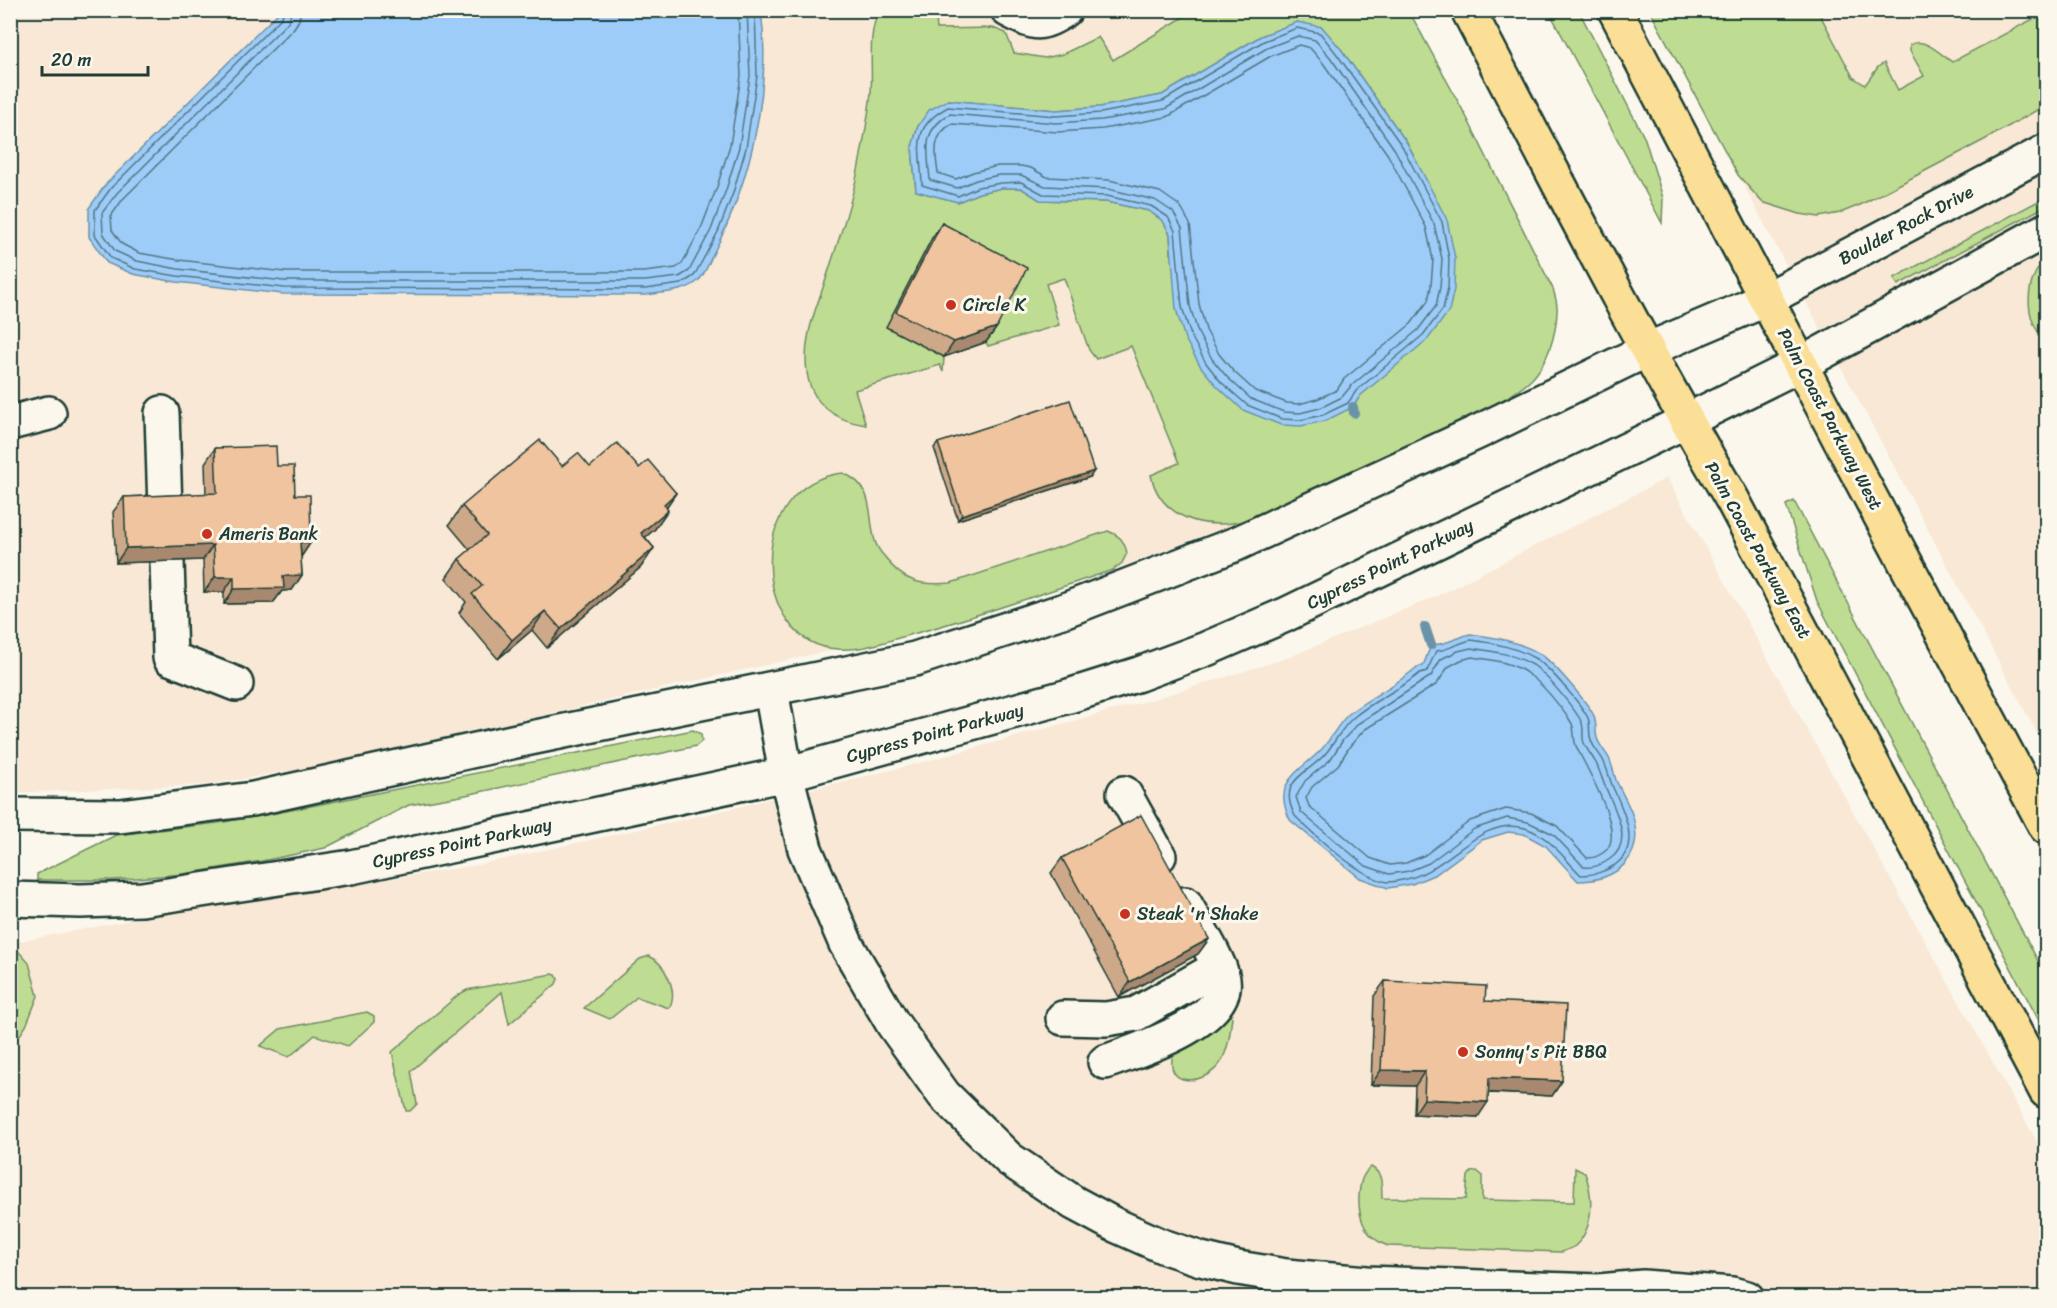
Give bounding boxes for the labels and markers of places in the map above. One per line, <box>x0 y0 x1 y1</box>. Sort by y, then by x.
place label: Circle K <box>963 289 1027 321</box>
marker: Circle K <box>944 298 958 312</box>
place label: Ameris Bank <box>218 518 318 550</box>
marker: Ameris Bank <box>200 527 214 541</box>
place label: Steak 'n Shake <box>1137 898 1258 930</box>
marker: Steak 'n Shake <box>1118 907 1132 921</box>
place label: Sonny's Pit BBQ <box>1475 1036 1607 1068</box>
marker: Sonny's Pit BBQ <box>1456 1045 1470 1059</box>

